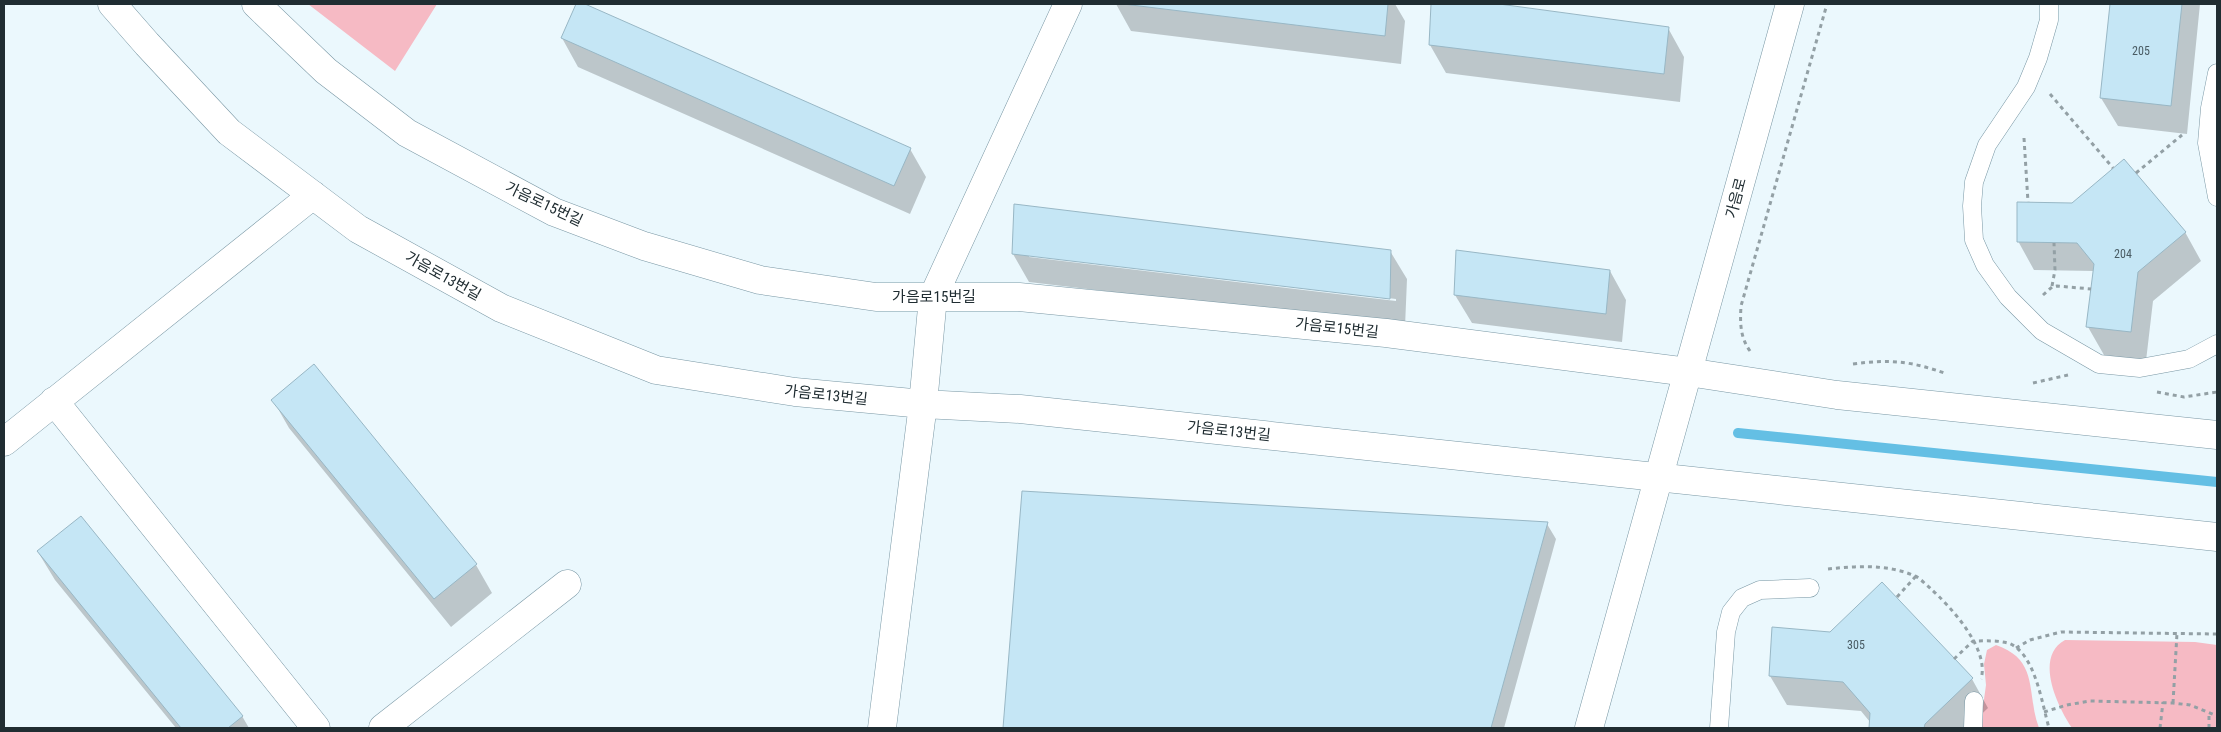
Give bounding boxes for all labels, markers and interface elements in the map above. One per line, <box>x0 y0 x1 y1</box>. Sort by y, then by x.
house number: 205 <box>2132 44 2150 58</box>
street label: 가음로 <box>1722 176 1750 220</box>
street label: 가음로15번길 <box>502 178 586 230</box>
house number: 204 <box>2114 247 2132 261</box>
street label: 가음로13번길 <box>402 248 484 304</box>
street label: 가음로15번길 <box>892 288 976 306</box>
street label: 가음로15번길 <box>1294 315 1380 341</box>
street label: 가음로13번길 <box>783 382 869 408</box>
street label: 가음로13번길 <box>1186 418 1272 444</box>
house number: 305 <box>1847 638 1865 652</box>

